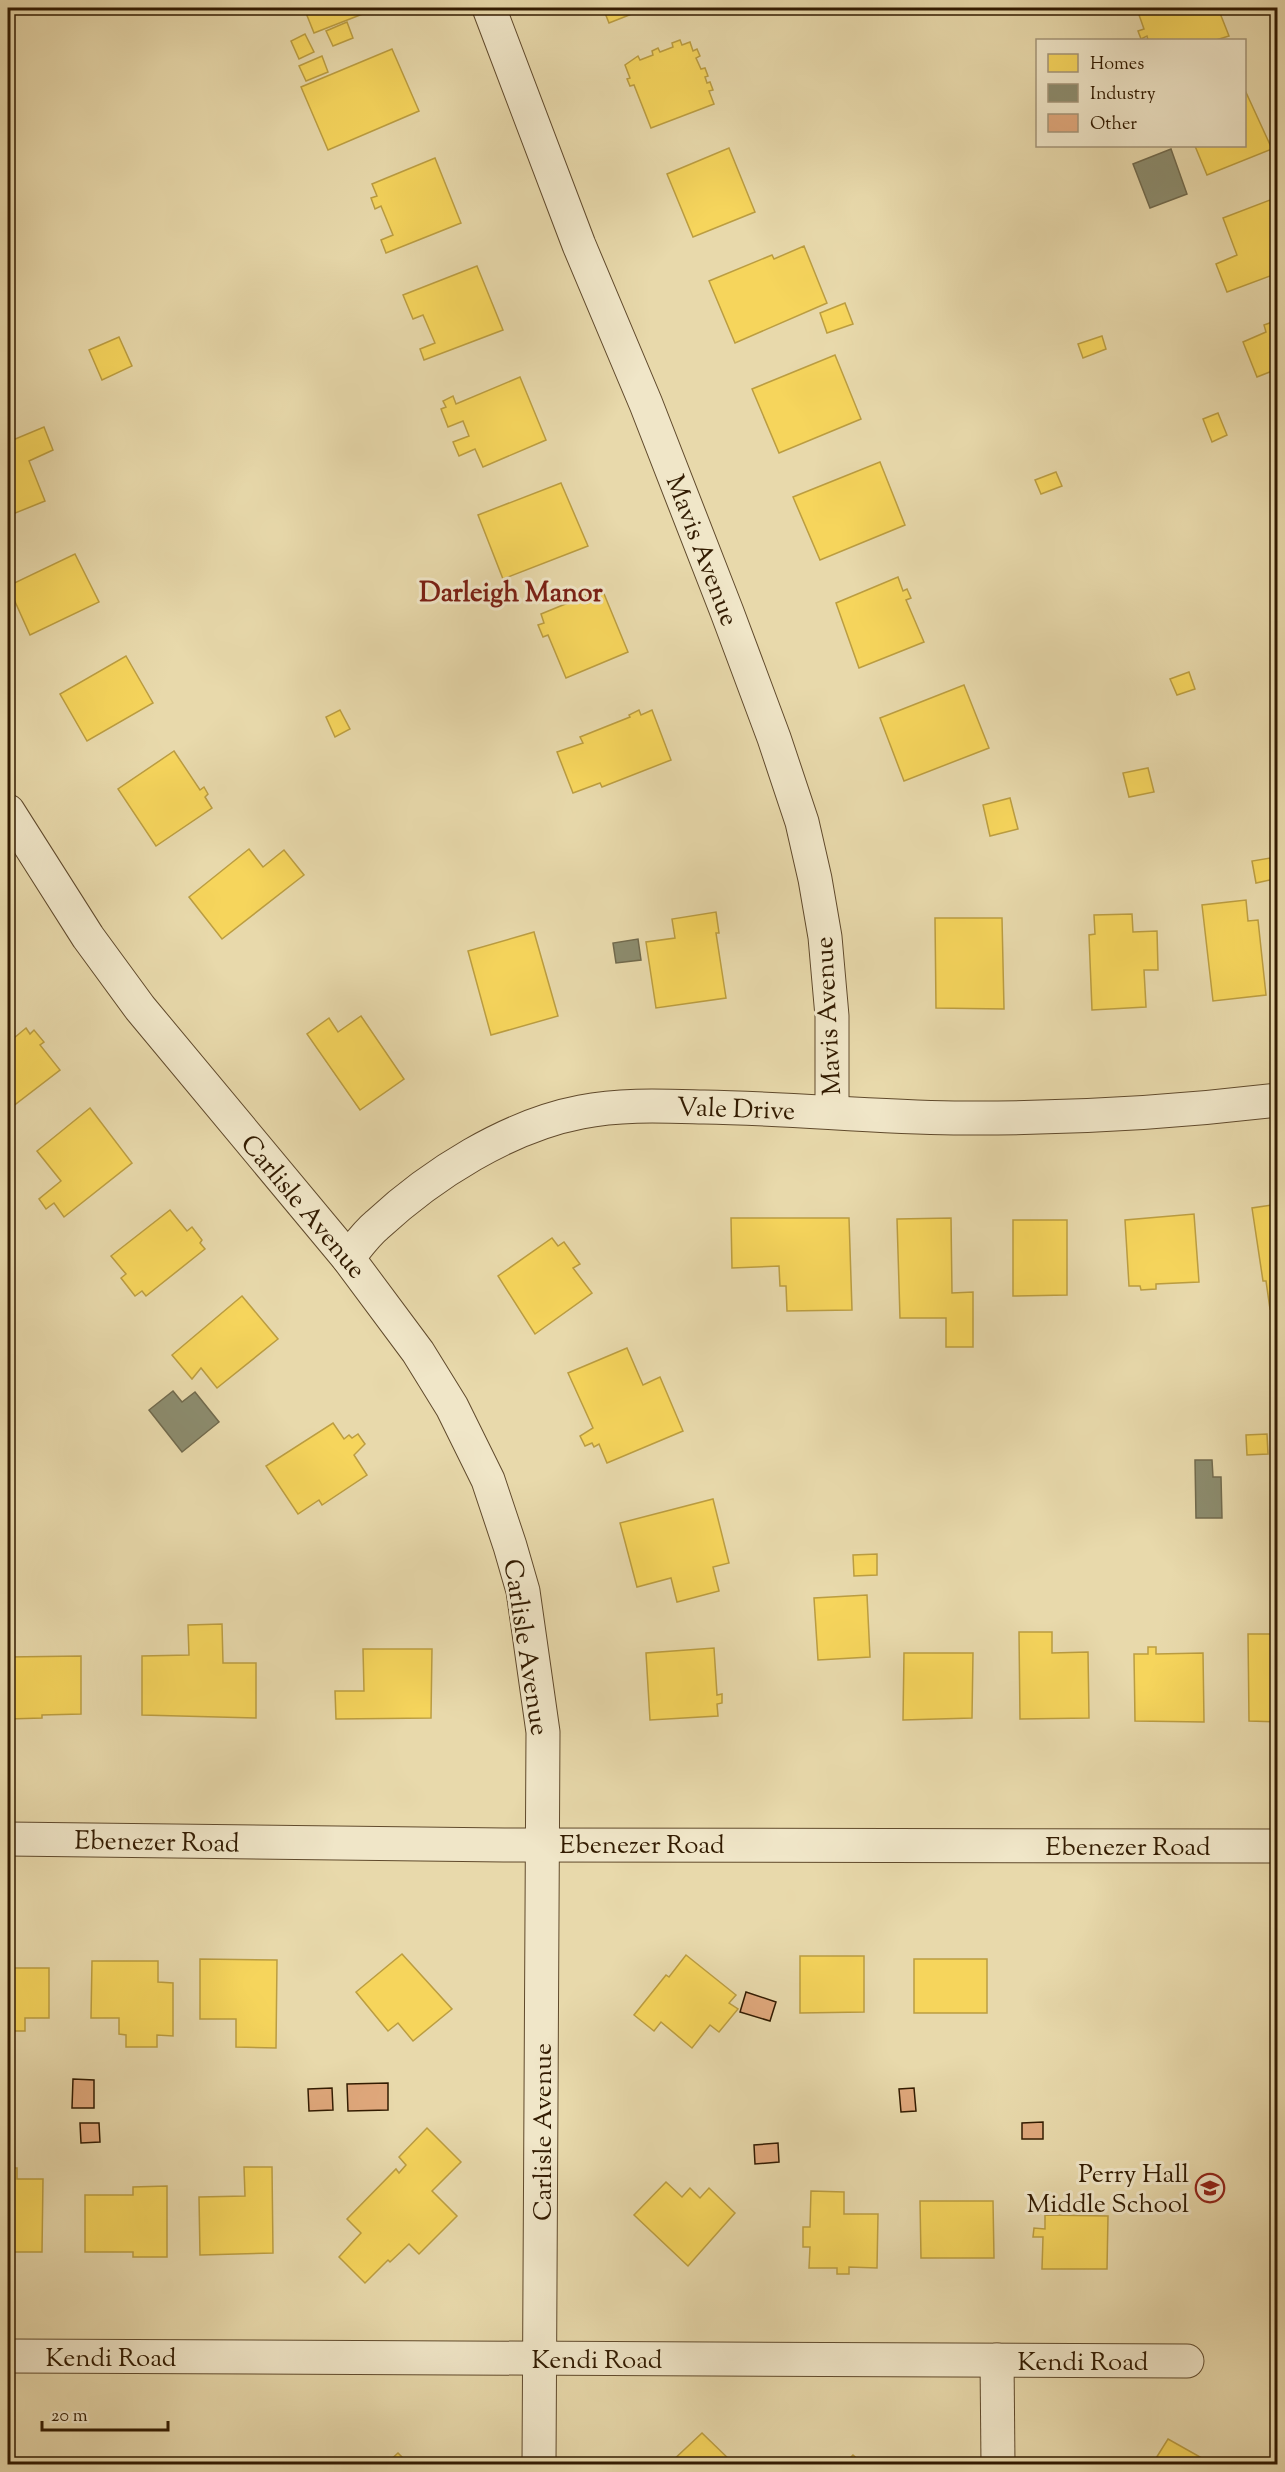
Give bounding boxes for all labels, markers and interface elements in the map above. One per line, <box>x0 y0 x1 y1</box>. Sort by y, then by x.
legend <box>1036 39 1246 147</box>
text: Homes <box>1090 52 1144 78</box>
text: Industry <box>1090 82 1156 108</box>
text: Other <box>1090 112 1137 138</box>
street label: Mavis Avenue <box>655 470 746 632</box>
district label: Darleigh Manor <box>419 575 604 614</box>
street label: Mavis Avenue <box>807 935 852 1096</box>
street label: Vale Drive <box>676 1090 796 1131</box>
street label: Carlisle Avenue <box>231 1127 374 1288</box>
street label: Carlisle Avenue <box>492 1556 557 1738</box>
street label: Ebenezer Road <box>74 1824 240 1863</box>
street label: Ebenezer Road <box>559 1828 725 1865</box>
street label: Ebenezer Road <box>1045 1830 1211 1867</box>
street label: Carlisle Avenue <box>526 2043 563 2221</box>
place label: Perry Hall Middle School <box>1026 2157 1189 2224</box>
school or university icon: Perry Hall Middle School <box>1194 2172 1226 2204</box>
street label: Kendi Road <box>46 2341 177 2378</box>
street label: Kendi Road <box>532 2343 663 2380</box>
street label: Kendi Road <box>1018 2345 1149 2382</box>
scale bar <box>42 2394 168 2432</box>
text: 20 m <box>51 2404 88 2430</box>

